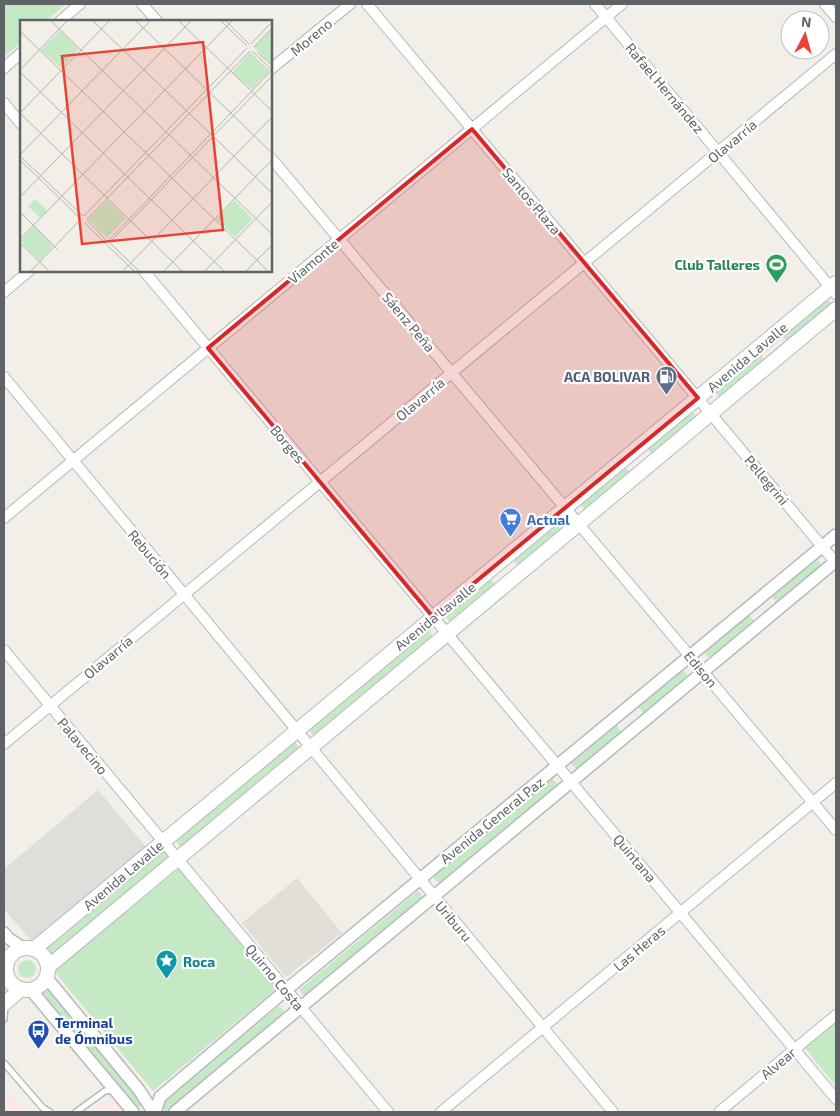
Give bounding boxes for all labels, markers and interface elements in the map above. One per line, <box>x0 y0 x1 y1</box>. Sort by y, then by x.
north arrow <box>780 10 830 60</box>
text: N <box>800 13 812 31</box>
street label: Moreno <box>287 15 335 59</box>
inset map <box>20 20 272 272</box>
street label: Rafael Hernández <box>622 39 708 137</box>
street label: Olavarría <box>704 116 760 166</box>
street label: Santos Plaza <box>499 164 565 238</box>
street label: Viamonte <box>284 235 342 287</box>
sports icon: Club Talleres <box>764 252 788 283</box>
place label: Club Talleres <box>674 256 760 273</box>
street label: Sáenz Peña <box>379 289 439 355</box>
street label: Avenida Lavalle <box>703 319 791 395</box>
fuel station icon: ACA BOLIVAR <box>654 364 678 395</box>
place label: ACA BOLIVAR <box>564 368 650 385</box>
street label: Olavarría <box>392 374 448 424</box>
street label: Borges <box>267 421 309 467</box>
street label: Pellegrini <box>741 452 793 508</box>
supermarket icon: Actual <box>499 507 523 538</box>
place label: Actual <box>527 511 570 528</box>
street label: Rebución <box>125 526 175 582</box>
street label: Avenida Lavalle <box>391 578 479 654</box>
street label: Olavarría <box>80 632 136 682</box>
street label: Edison <box>681 647 721 691</box>
street label: Palavecino <box>54 714 112 778</box>
street label: Avenida General Paz <box>437 773 547 867</box>
street label: Quintana <box>610 830 660 886</box>
street label: Avenida Lavalle <box>79 837 167 913</box>
street label: Uriburu <box>432 897 476 945</box>
street label: Las Heras <box>610 921 668 975</box>
street label: Quirno Costa <box>242 940 308 1014</box>
place icon: Roca <box>155 949 179 980</box>
place label: Roca <box>183 953 215 970</box>
place label: Terminal de Ómnibus <box>55 1014 133 1047</box>
bus stop icon: Terminal de Ómnibus <box>27 1018 51 1049</box>
street label: Alvear <box>757 1043 799 1083</box>

